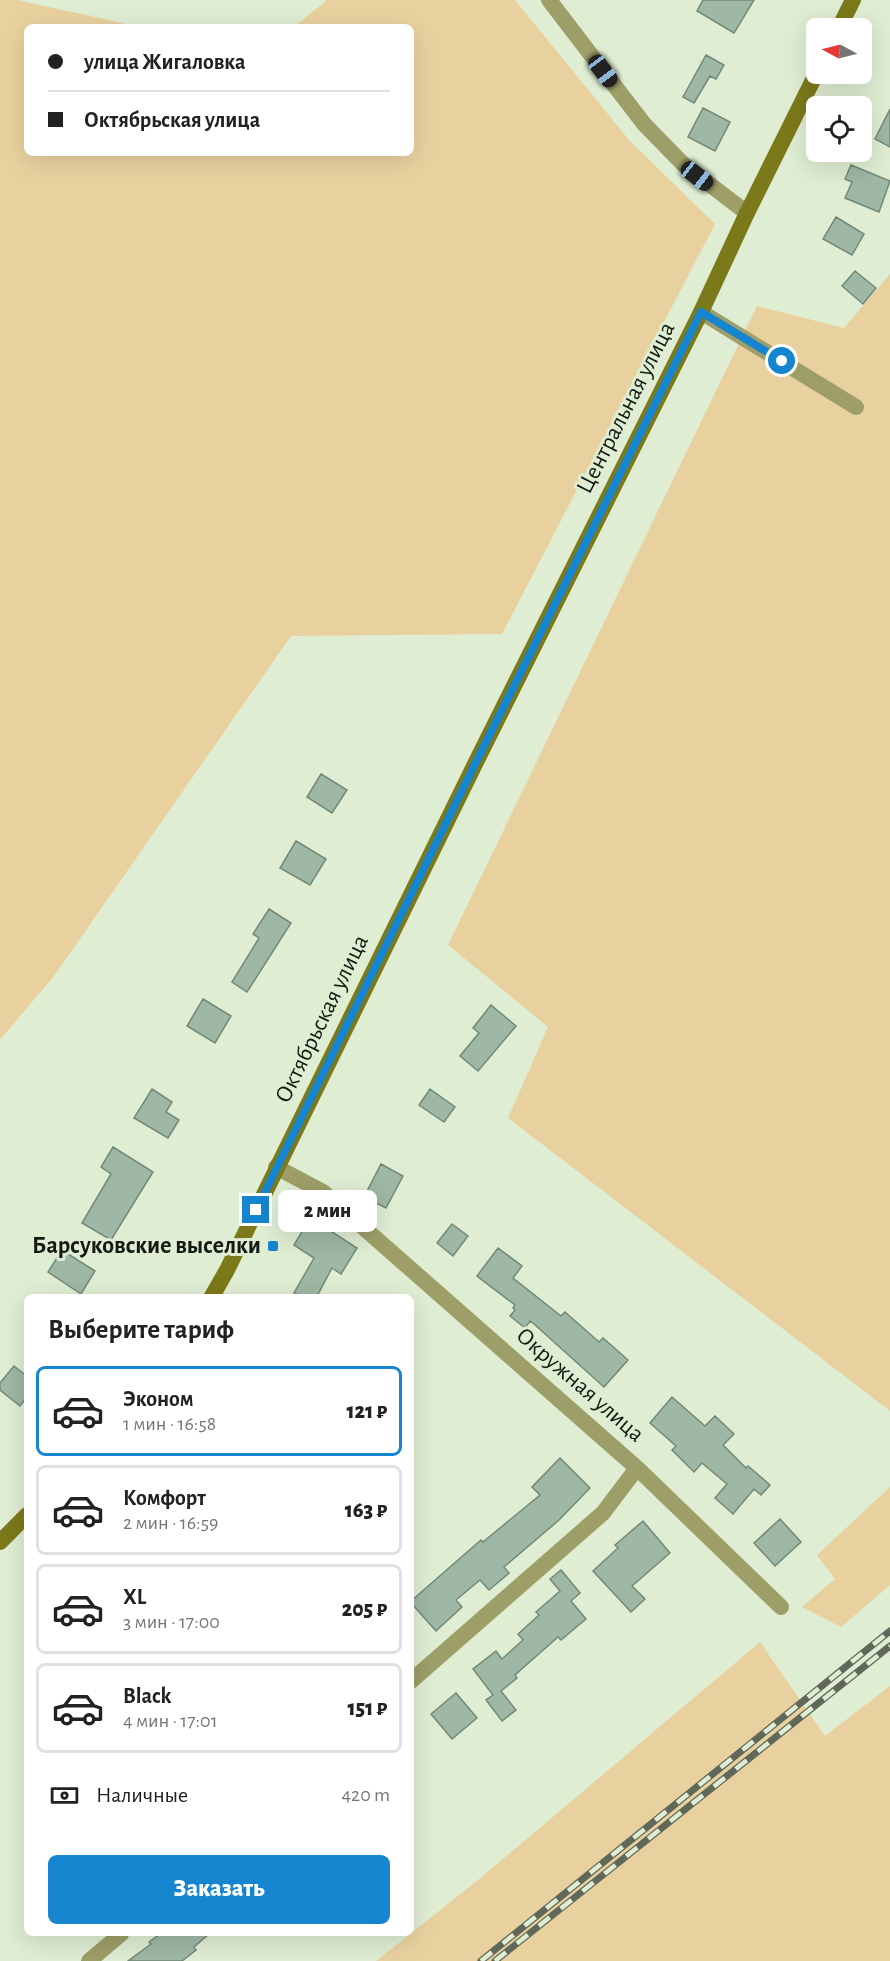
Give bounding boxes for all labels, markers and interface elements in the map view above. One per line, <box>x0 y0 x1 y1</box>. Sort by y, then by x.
north arrow <box>806 18 872 84</box>
map controls <box>806 18 872 162</box>
text: улица Жигаловка <box>84 51 245 73</box>
car <box>585 51 621 91</box>
button: locate <box>806 96 872 162</box>
text: Октябрьская улица <box>84 109 260 131</box>
car <box>677 158 717 194</box>
street label: Центральная улица <box>572 318 680 498</box>
route start <box>768 347 795 374</box>
street label: Октябрьская улица <box>271 931 373 1107</box>
callout: 2 мин <box>277 1189 376 1231</box>
route end <box>242 1196 269 1223</box>
text: 2 мин <box>304 1201 351 1221</box>
place label: Барсуковские выселки <box>32 1234 261 1258</box>
marker: Барсуковские выселки <box>266 1239 280 1253</box>
text: Выберите тариф <box>48 1316 234 1343</box>
street label: Окружная улица <box>512 1323 649 1447</box>
icon: car <box>51 1384 105 1438</box>
text: Эконом <box>123 1388 194 1410</box>
text: 121 ₽ <box>347 1400 387 1422</box>
text: 1 мин · 16:58 <box>123 1414 216 1434</box>
icon: car <box>51 1483 105 1537</box>
text: Комфорт <box>123 1487 206 1509</box>
text: 163 ₽ <box>345 1499 387 1521</box>
text: 2 мин · 16:59 <box>123 1513 218 1533</box>
icon: car <box>51 1582 105 1636</box>
text: XL <box>123 1586 146 1608</box>
text: 205 ₽ <box>342 1598 387 1620</box>
text: 3 мин · 17:00 <box>123 1612 220 1632</box>
icon: car <box>51 1681 105 1735</box>
text: Black <box>123 1685 171 1707</box>
text: 151 ₽ <box>347 1697 387 1719</box>
text: 4 мин · 17:01 <box>123 1711 218 1731</box>
icon: cash <box>48 1779 81 1812</box>
text: Наличные <box>96 1784 188 1806</box>
text: 420 m <box>341 1785 390 1805</box>
button: Заказать <box>48 1855 390 1924</box>

